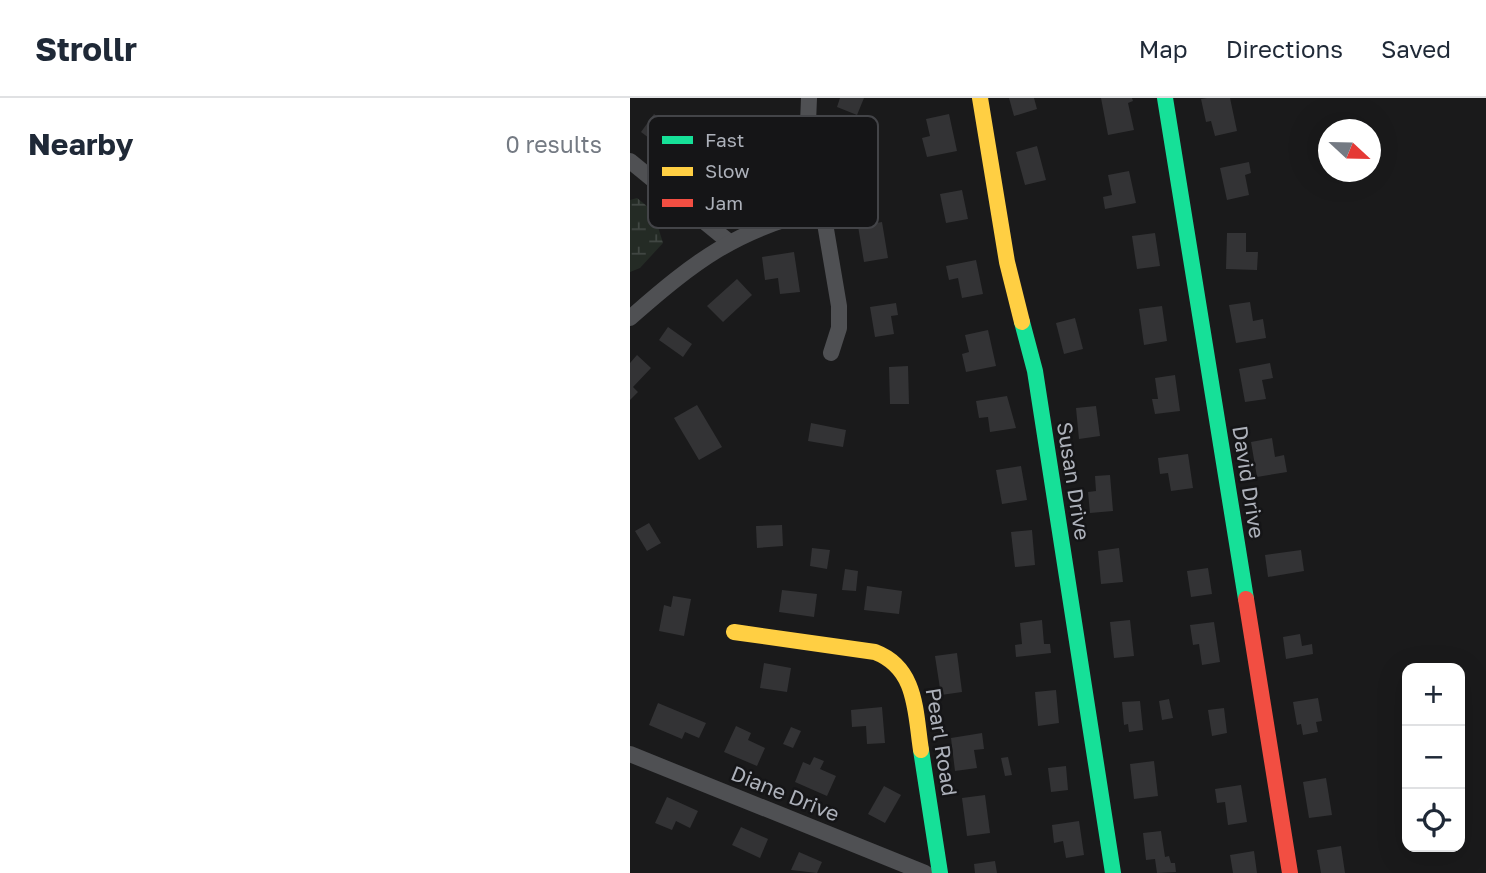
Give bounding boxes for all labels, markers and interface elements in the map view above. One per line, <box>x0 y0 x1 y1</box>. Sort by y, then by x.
text: Strollr <box>35 29 137 68</box>
text: Map <box>1139 34 1188 63</box>
text: Directions <box>1226 34 1343 63</box>
text: Saved <box>1381 34 1451 63</box>
legend <box>648 116 878 228</box>
north arrow <box>1318 119 1381 182</box>
text: Nearby <box>28 126 133 162</box>
text: Fast <box>705 128 744 151</box>
text: 0 results <box>506 130 602 158</box>
text: Slow <box>705 159 750 182</box>
text: Jam <box>705 191 743 214</box>
street label: Susan Drive <box>1052 420 1096 542</box>
street label: David Drive <box>1227 424 1271 540</box>
map controls <box>1402 663 1465 852</box>
button: + <box>1402 663 1465 726</box>
street label: Pearl Road <box>921 686 963 798</box>
button: − <box>1402 726 1465 789</box>
street label: Diane Drive <box>727 760 843 827</box>
button: locate <box>1402 789 1465 852</box>

